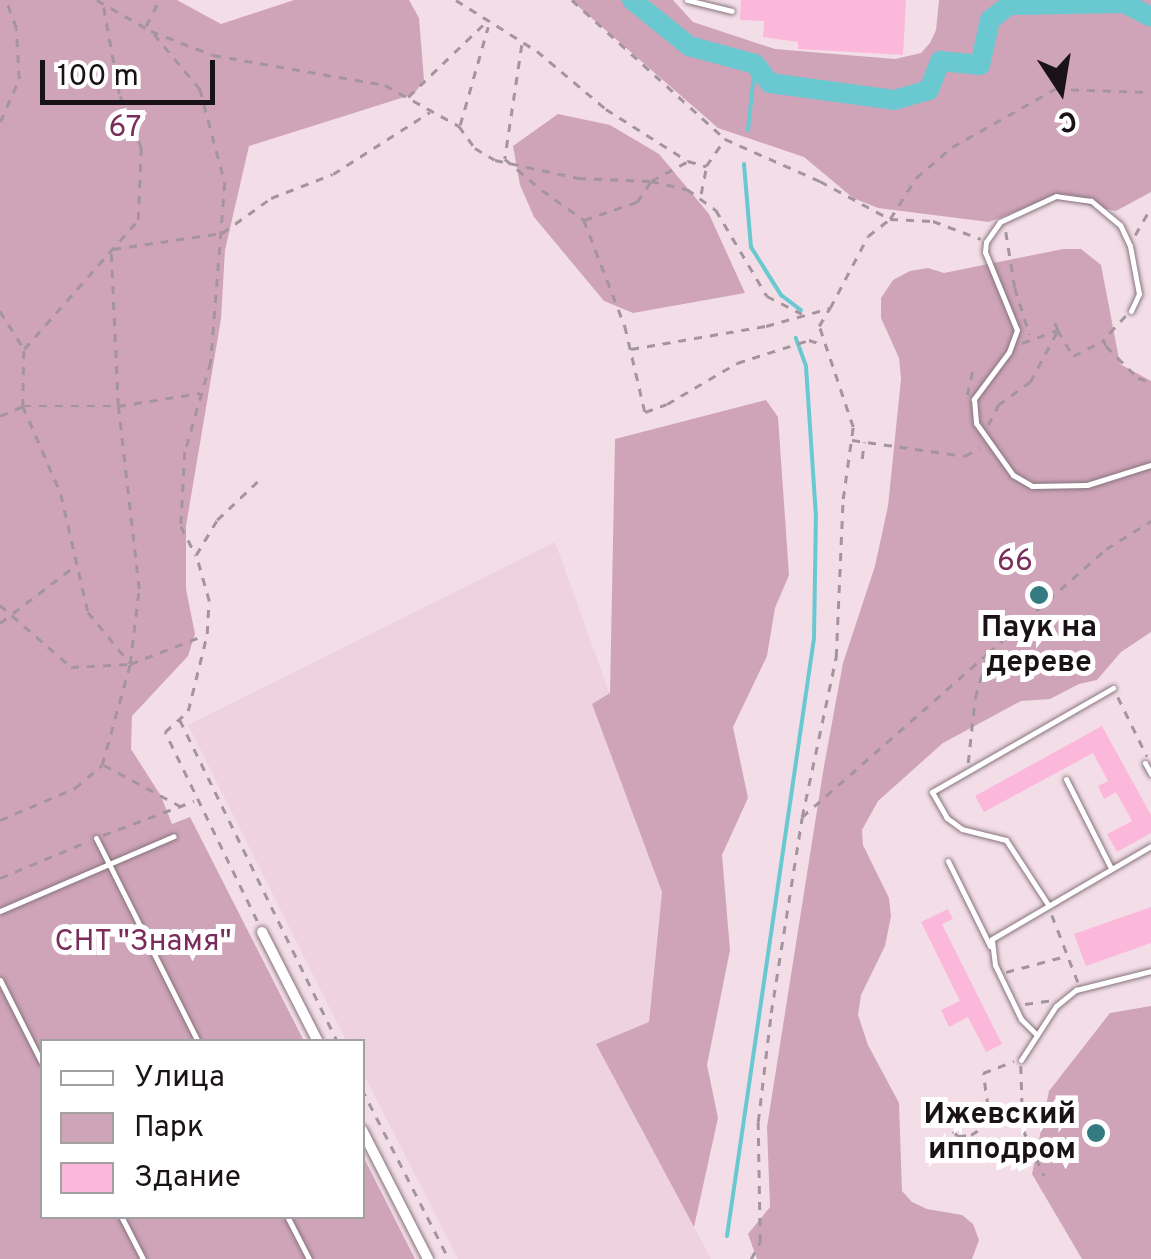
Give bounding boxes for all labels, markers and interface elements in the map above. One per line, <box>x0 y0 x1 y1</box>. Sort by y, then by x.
scale bar <box>45 40 220 102</box>
north arrow <box>1011 40 1111 140</box>
text: 100 m <box>57 59 139 96</box>
text: С <box>1055 100 1080 139</box>
park label: 67 <box>109 111 141 147</box>
park label: 66 <box>997 545 1033 581</box>
marker: Паук на дереве <box>1028 584 1050 606</box>
place label: Паук на дереве <box>981 611 1097 682</box>
park label: СНТ "Знамя" <box>54 925 232 961</box>
legend <box>40 1039 365 1219</box>
text: Улица <box>134 1060 225 1097</box>
place label: Ижевский ипподром <box>924 1098 1076 1168</box>
text: Парк <box>134 1110 204 1147</box>
marker: Ижевский ипподром <box>1085 1122 1107 1144</box>
text: Здание <box>134 1160 241 1197</box>

